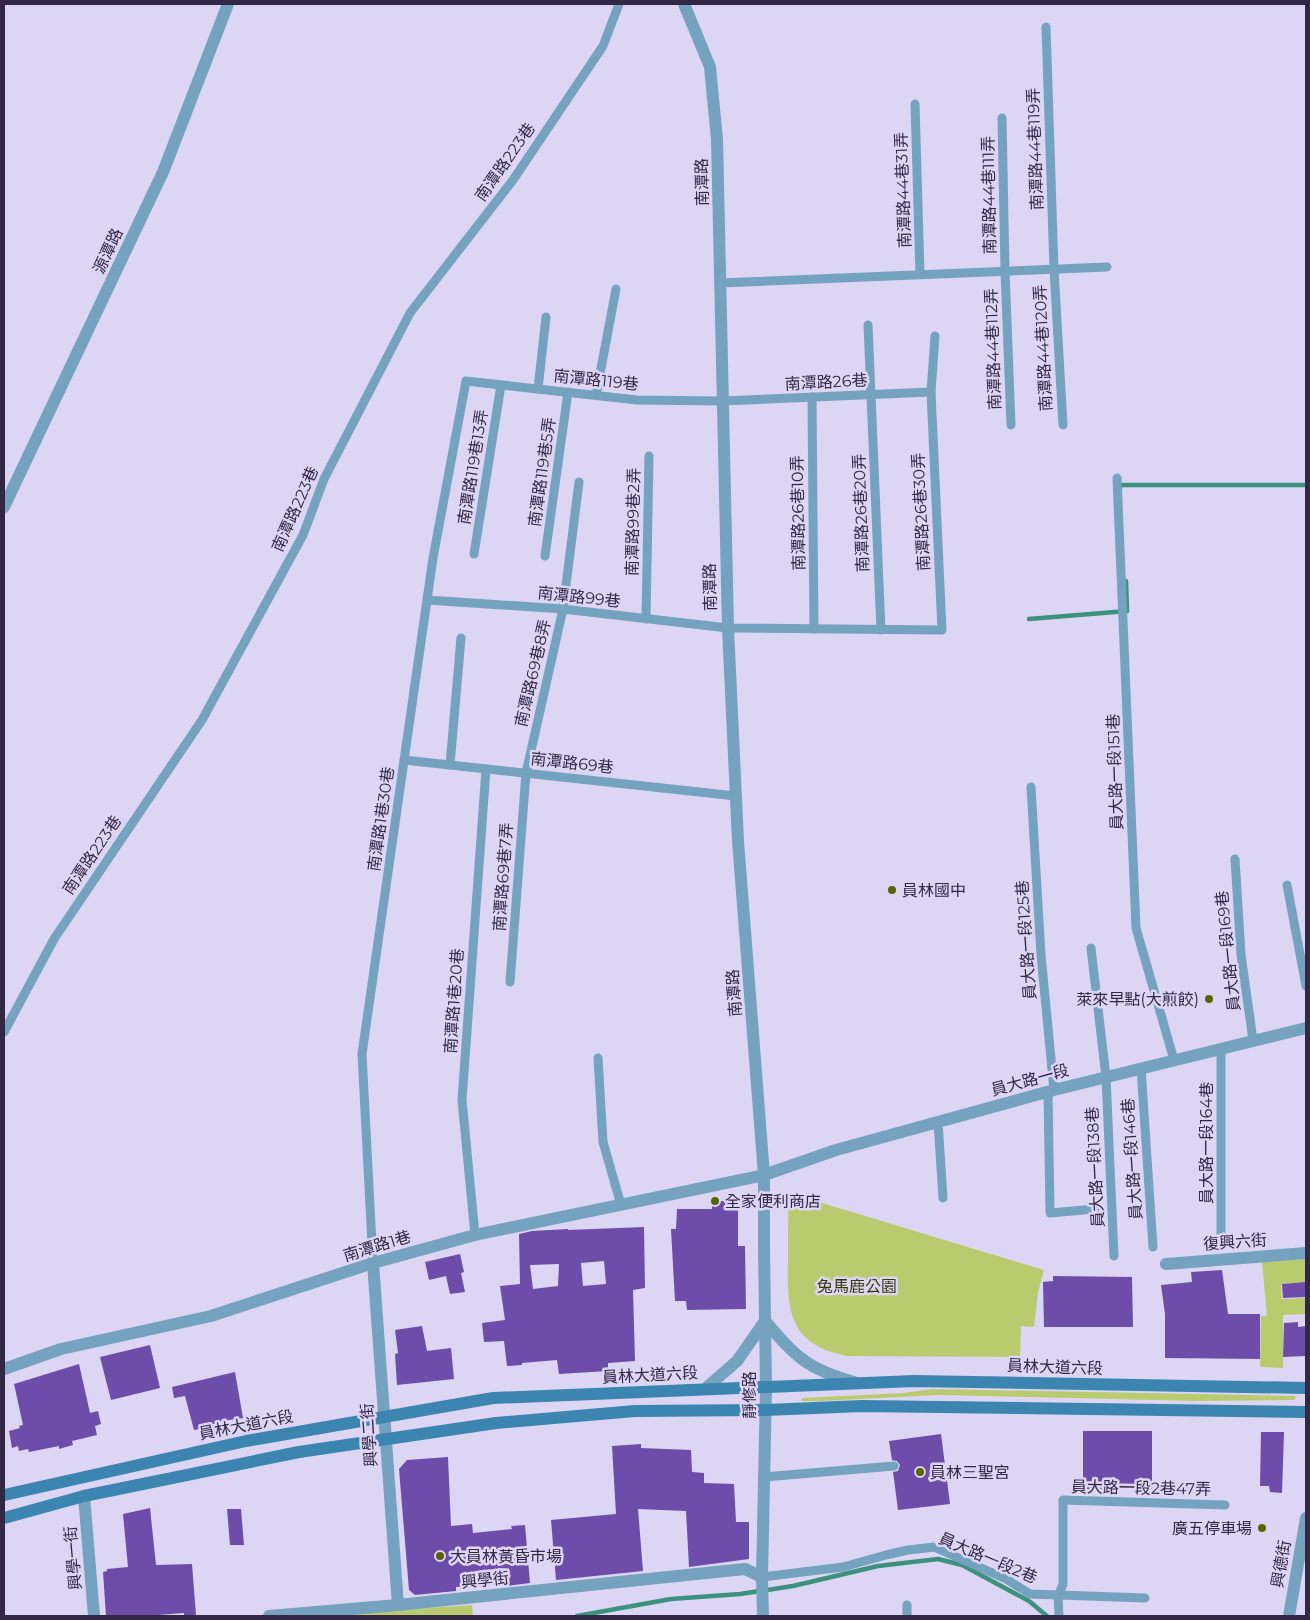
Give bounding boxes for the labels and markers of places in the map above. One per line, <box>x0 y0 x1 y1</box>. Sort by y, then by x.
place label: 員林國中 <box>902 881 966 900</box>
marker: 員林國中 <box>886 884 898 896</box>
place label: 萊來早點(大煎餃) <box>1076 990 1199 1009</box>
marker: 萊來早點(大煎餃) <box>1203 993 1215 1005</box>
place label: 全家便利商店 <box>725 1192 821 1211</box>
marker: 全家便利商店 <box>709 1195 721 1207</box>
place label: 員林三聖宮 <box>930 1463 1010 1482</box>
marker: 員林三聖宮 <box>914 1466 926 1478</box>
place label: 廣五停車場 <box>1172 1519 1252 1538</box>
marker: 廣五停車場 <box>1256 1522 1268 1534</box>
place label: 大員林黃昏市場 <box>450 1547 562 1566</box>
marker: 大員林黃昏市場 <box>434 1550 446 1562</box>

